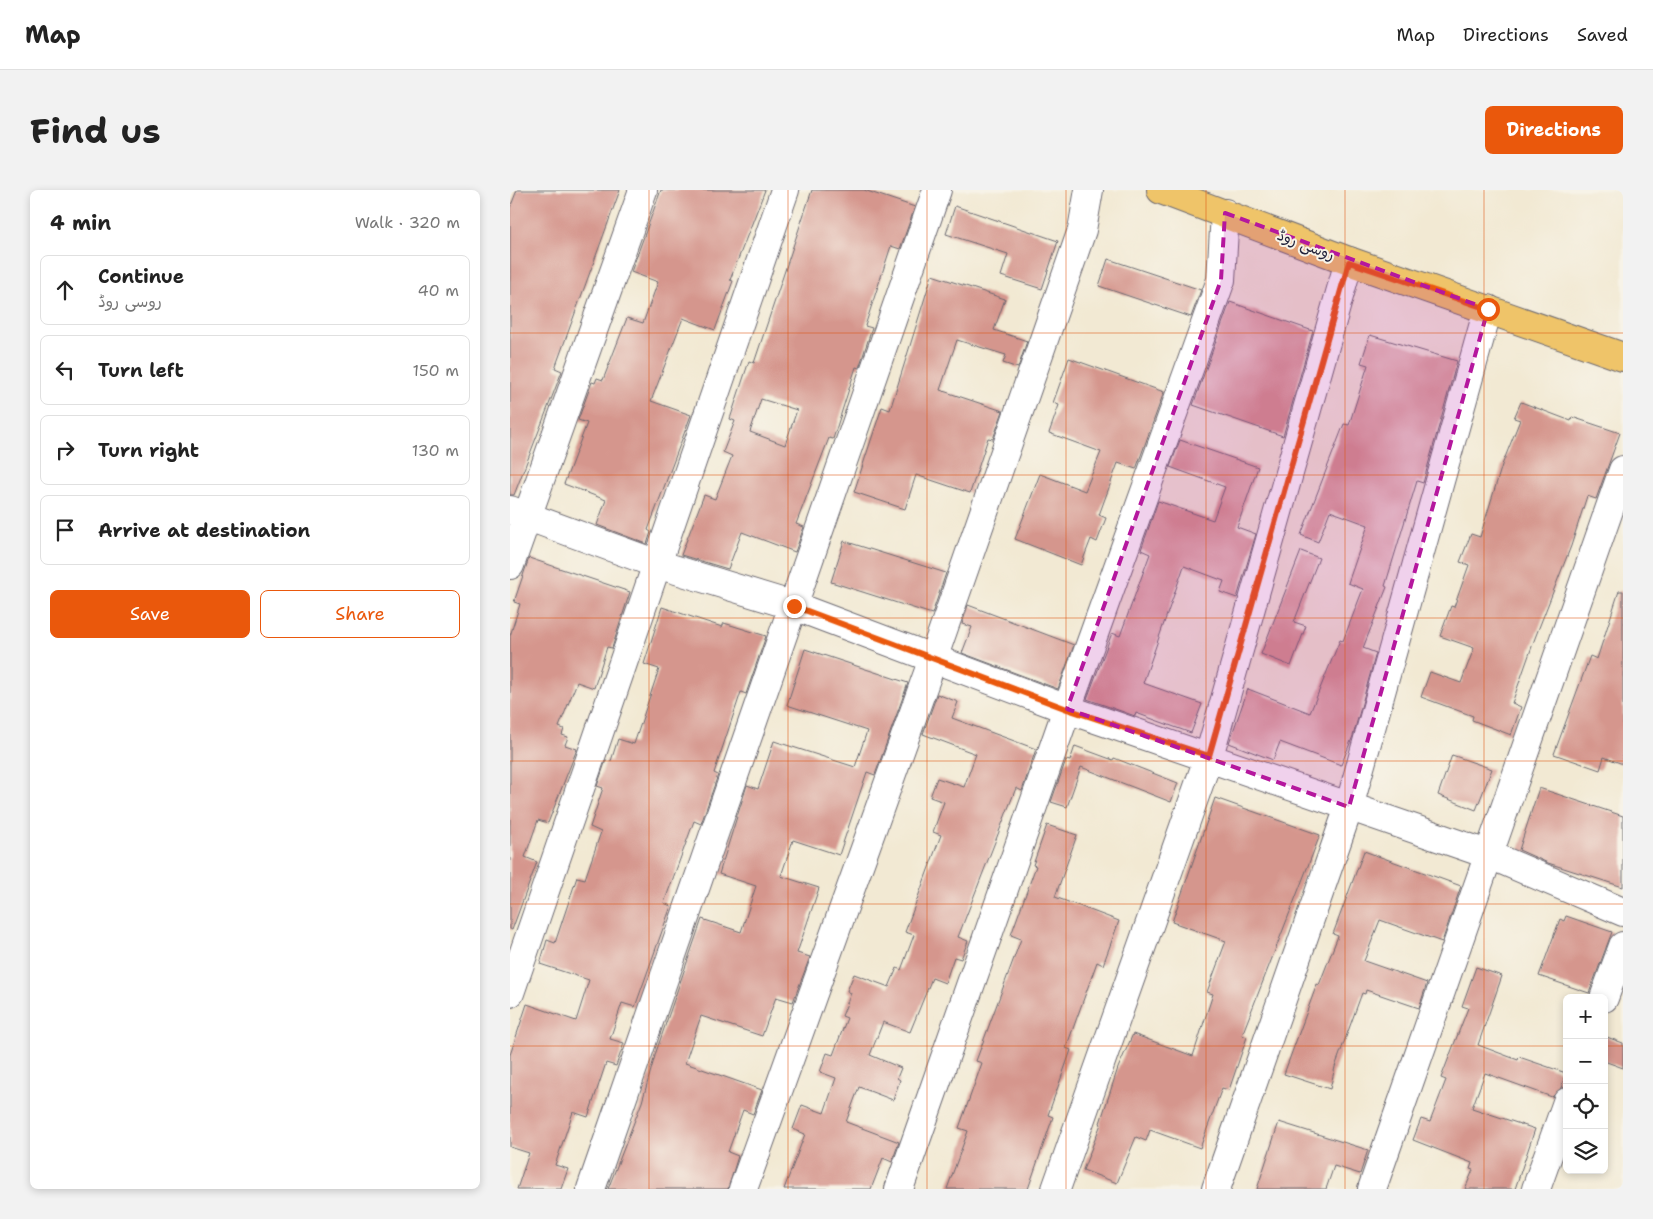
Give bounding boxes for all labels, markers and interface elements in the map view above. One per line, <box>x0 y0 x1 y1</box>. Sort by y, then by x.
text: Map <box>25 19 81 51</box>
text: Map <box>1397 23 1435 47</box>
text: Directions <box>1463 23 1549 47</box>
text: Saved <box>1577 23 1628 47</box>
button: Directions <box>1485 106 1623 154</box>
text: Find us <box>30 107 161 154</box>
text: 4 min <box>50 209 111 237</box>
text: Walk · 320 m <box>355 212 460 233</box>
street label: روسی روڈ <box>1274 225 1338 265</box>
text: Continue <box>98 264 184 289</box>
icon: ahead <box>51 276 79 304</box>
text: 40 m <box>417 280 459 301</box>
text: روسی روڈ <box>98 291 162 312</box>
route start <box>1477 298 1500 321</box>
icon: left <box>51 356 79 384</box>
text: Turn left <box>98 358 184 383</box>
text: 150 m <box>412 360 459 381</box>
icon: right <box>51 436 79 464</box>
text: Turn right <box>98 438 199 463</box>
text: 130 m <box>412 440 459 461</box>
icon: arrive <box>51 516 79 544</box>
text: Arrive at destination <box>98 518 310 543</box>
button: Save <box>50 590 250 638</box>
button: Share <box>260 590 460 638</box>
route end <box>783 595 806 618</box>
map controls <box>1563 994 1608 1174</box>
button: + <box>1563 994 1608 1039</box>
button: − <box>1563 1039 1608 1084</box>
button: locate <box>1563 1084 1608 1129</box>
button: layers <box>1563 1129 1608 1174</box>

